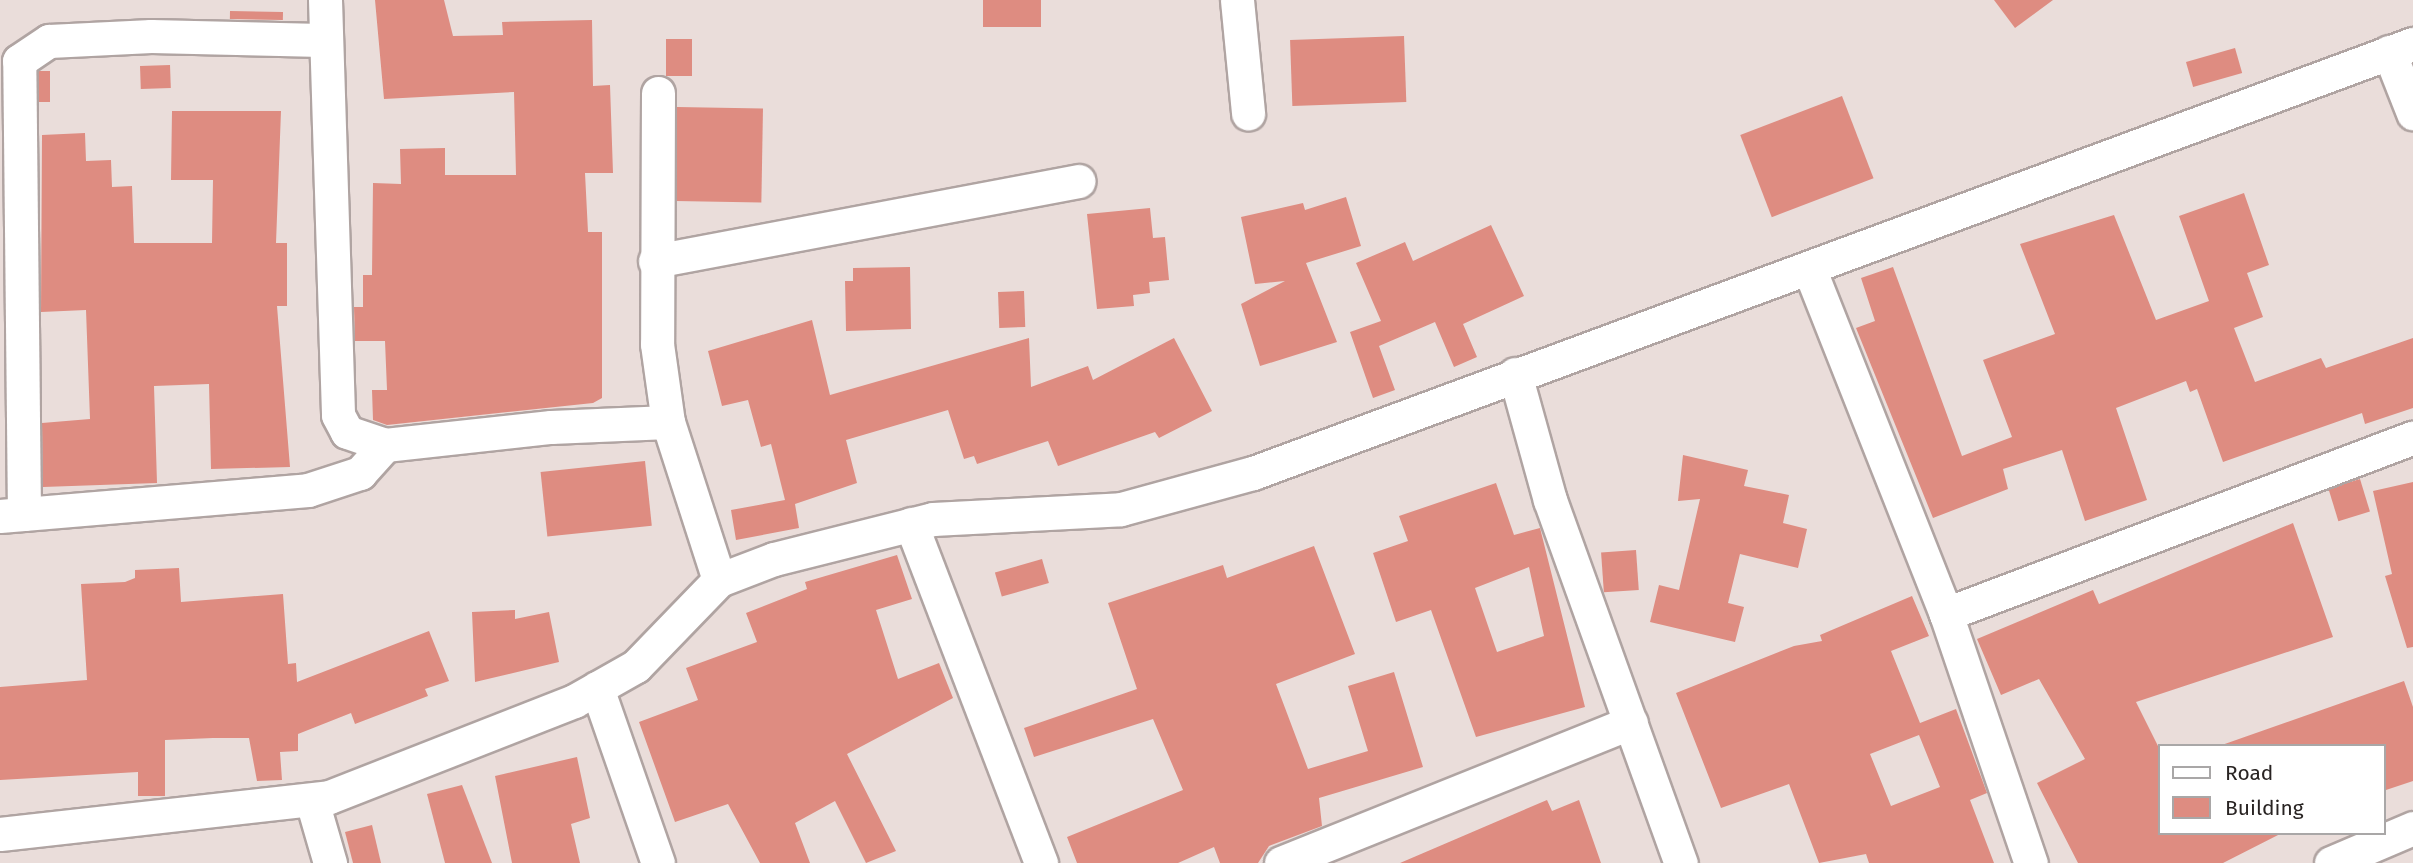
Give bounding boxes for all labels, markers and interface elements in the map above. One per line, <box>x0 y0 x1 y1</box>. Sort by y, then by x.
legend <box>2158 744 2385 835</box>
text: Road <box>2225 760 2273 786</box>
text: Building <box>2225 795 2304 821</box>

